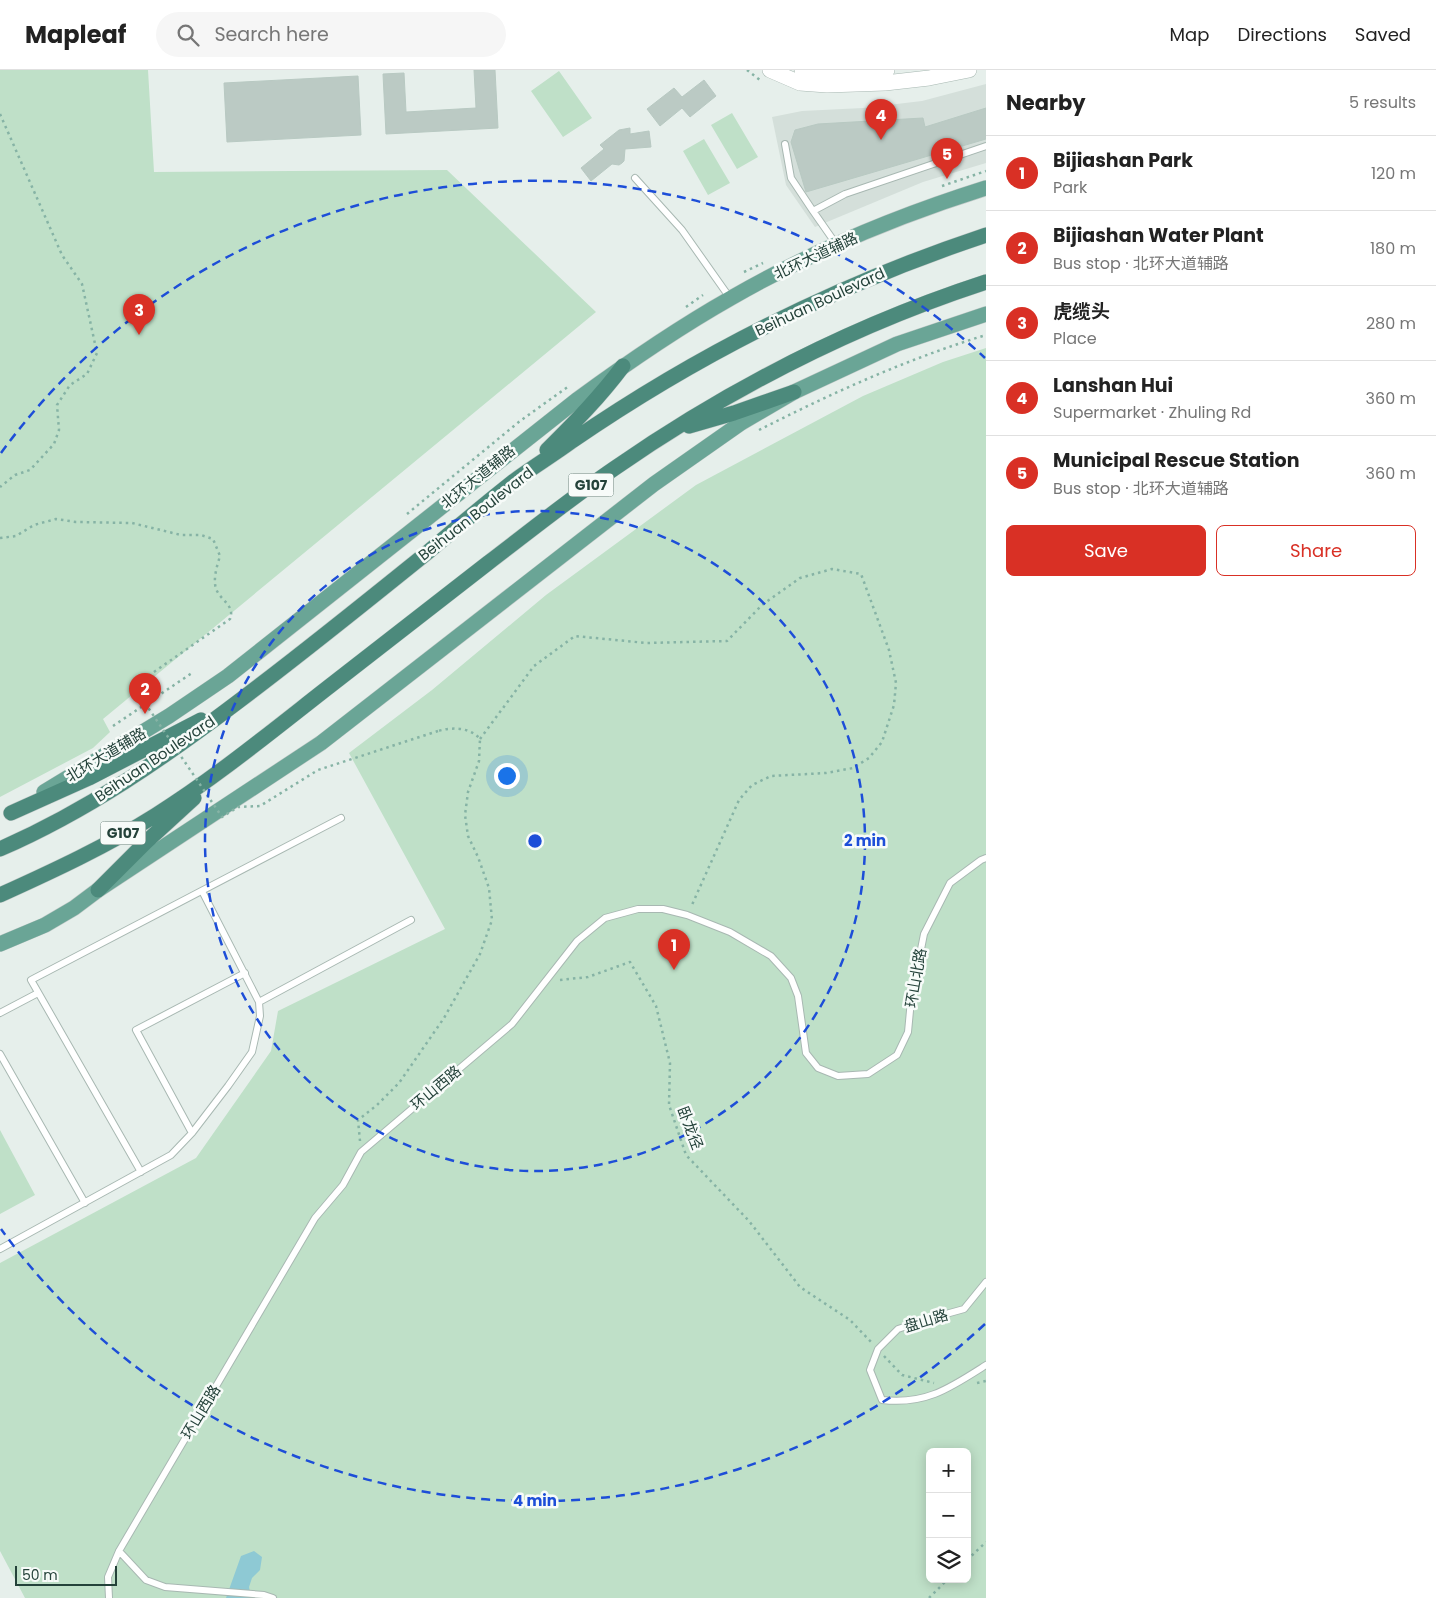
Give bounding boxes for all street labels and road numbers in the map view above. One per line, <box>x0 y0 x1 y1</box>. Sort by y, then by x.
street label: 北环大道辅路 <box>771 227 861 284</box>
street label: Beihuan Boulevard <box>752 262 888 341</box>
street label: 北环大道辅路 <box>436 440 519 513</box>
street label: Beihuan Boulevard <box>414 462 538 565</box>
road number: G107 <box>568 474 614 496</box>
street label: Beihuan Boulevard <box>90 711 219 807</box>
street label: 北环大道辅路 <box>62 722 150 787</box>
road number: G107 <box>100 821 146 844</box>
street label: 环山北路 <box>900 947 931 1009</box>
street label: 环山西路 <box>406 1060 465 1115</box>
street label: 卧龙径 <box>673 1103 708 1153</box>
street label: 盘山路 <box>901 1304 950 1337</box>
street label: 环山西路 <box>176 1381 225 1443</box>

